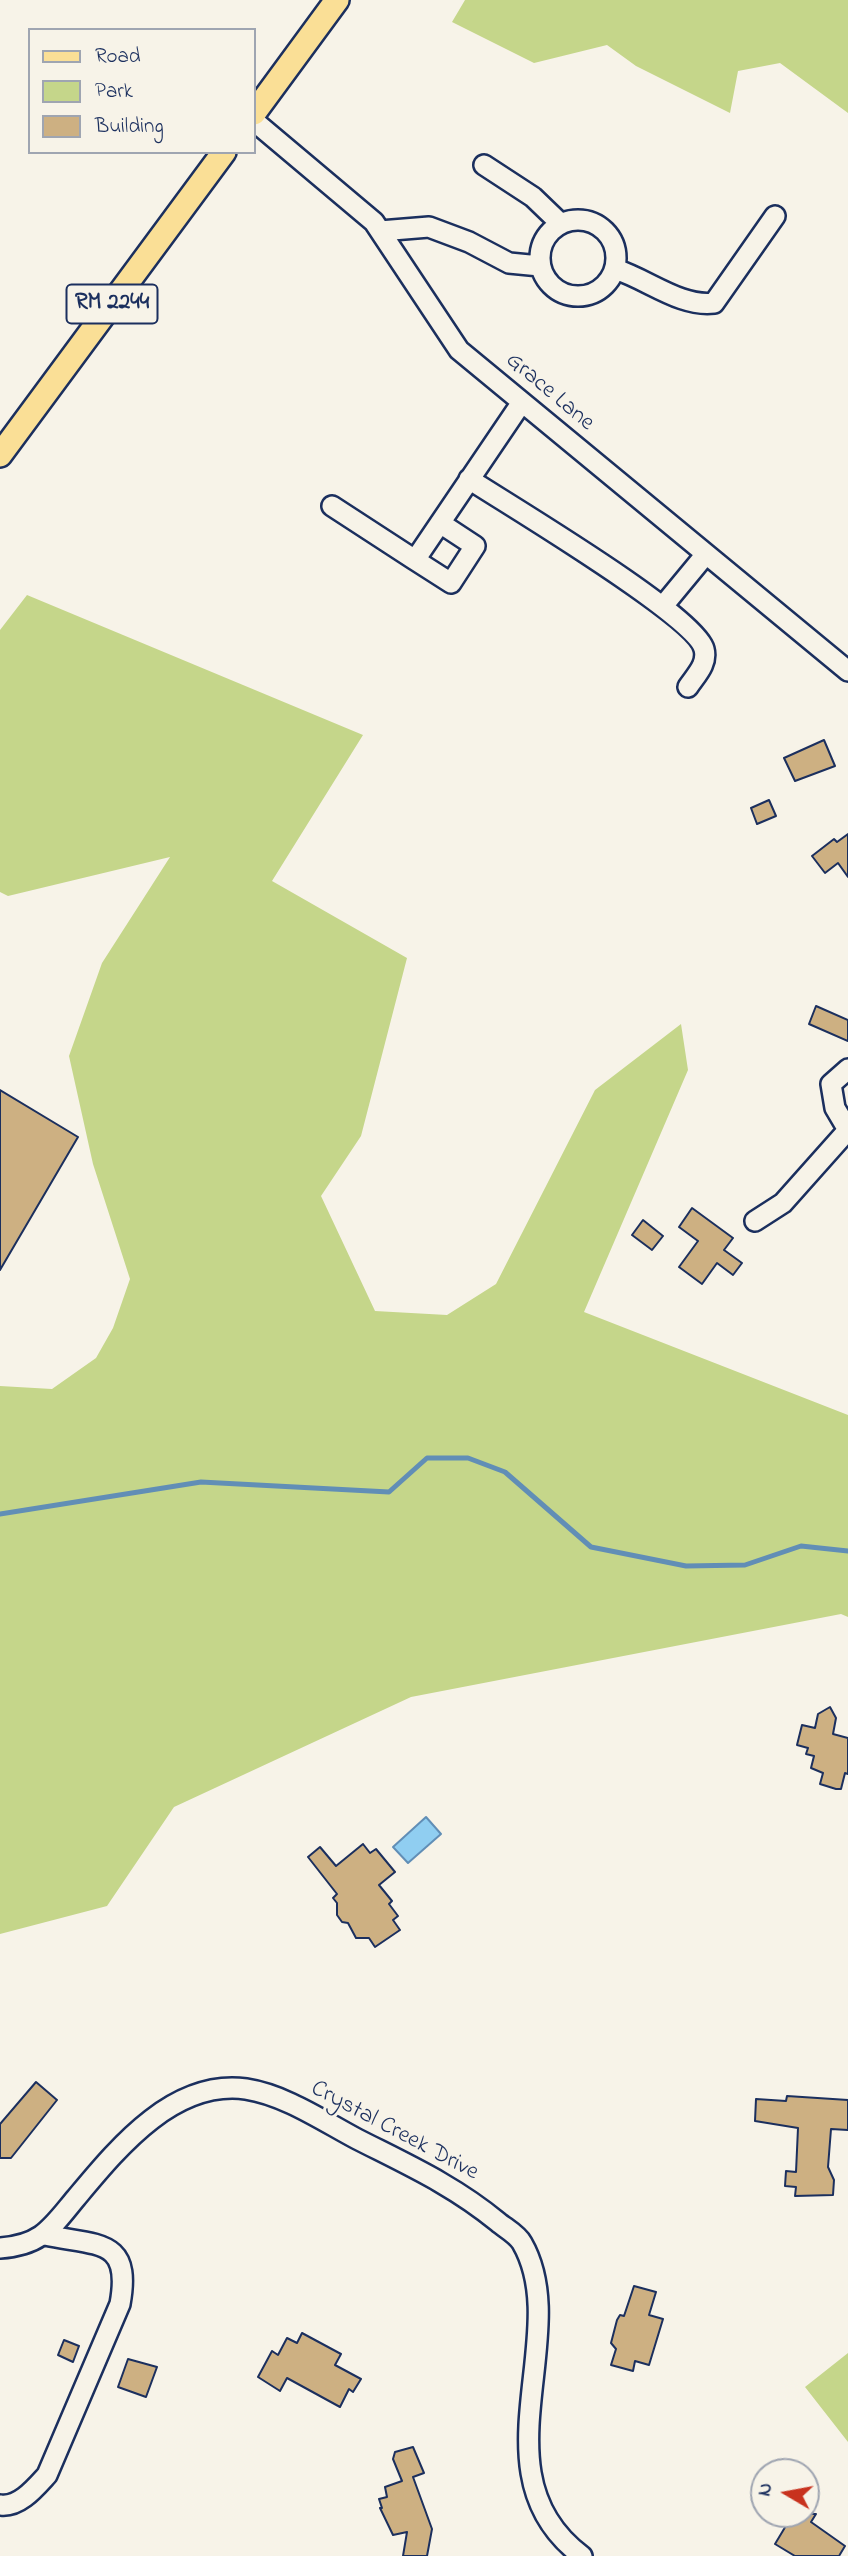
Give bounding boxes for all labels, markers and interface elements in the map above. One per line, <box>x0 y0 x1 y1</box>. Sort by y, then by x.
legend <box>28 28 256 154</box>
text: Road <box>95 42 141 72</box>
text: Park <box>95 77 133 107</box>
text: Building <box>95 112 164 142</box>
road number: RM 2244 <box>66 284 158 324</box>
street label: Grace Lane <box>499 347 599 439</box>
street label: Crystal Creek Drive <box>305 2076 483 2188</box>
north arrow <box>750 2458 820 2528</box>
text: N <box>751 2481 780 2498</box>

